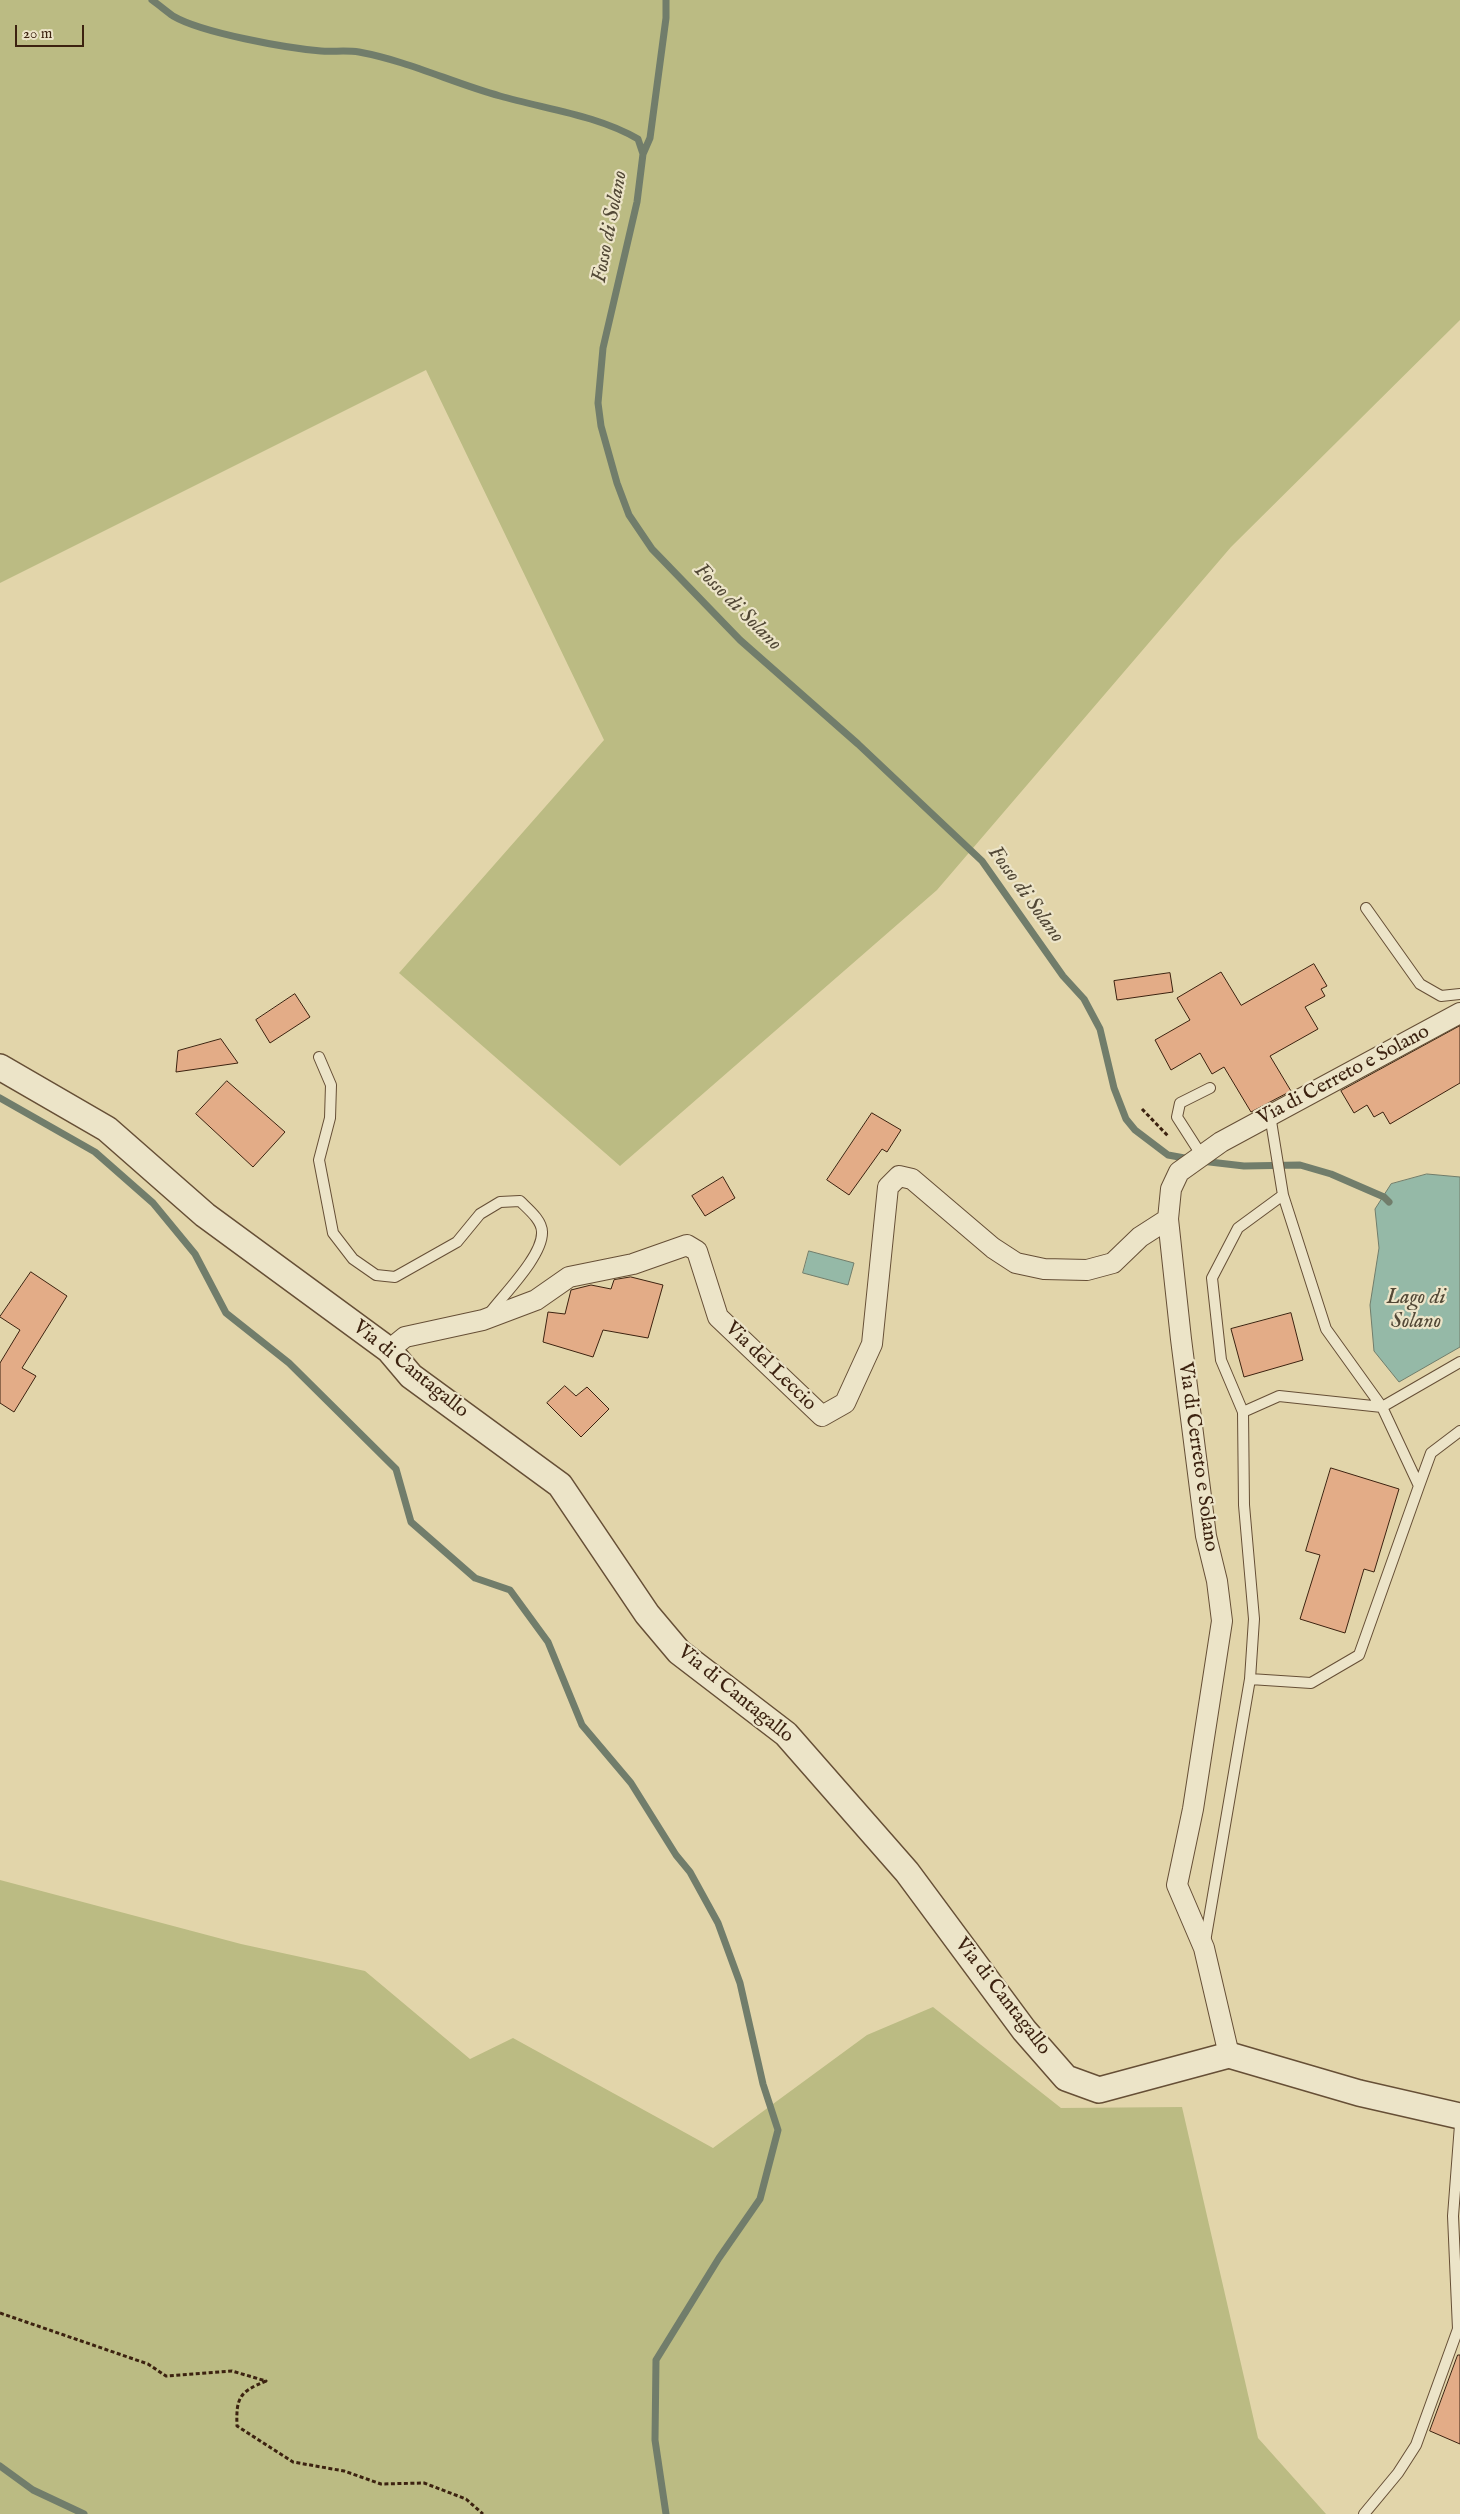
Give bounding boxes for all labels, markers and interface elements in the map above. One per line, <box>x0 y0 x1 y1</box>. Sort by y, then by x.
scale bar <box>18 15 86 47</box>
text: 20 m <box>23 24 52 43</box>
water label: Fosso di Solano <box>588 169 634 285</box>
water label: Fosso di Solano <box>688 559 786 657</box>
water label: Fosso di Solano <box>981 842 1069 948</box>
street label: Via di Cerreto e Solano <box>1254 1021 1434 1131</box>
water label: Lago di Solano <box>1386 1286 1446 1336</box>
street label: Via di Cantagallo <box>347 1316 473 1424</box>
street label: Via del Leccio <box>719 1317 821 1417</box>
street label: Via di Cerreto e Solano <box>1172 1361 1222 1553</box>
street label: Via di Cantagallo <box>672 1641 798 1749</box>
street label: Via di Cantagallo <box>949 1934 1055 2060</box>

